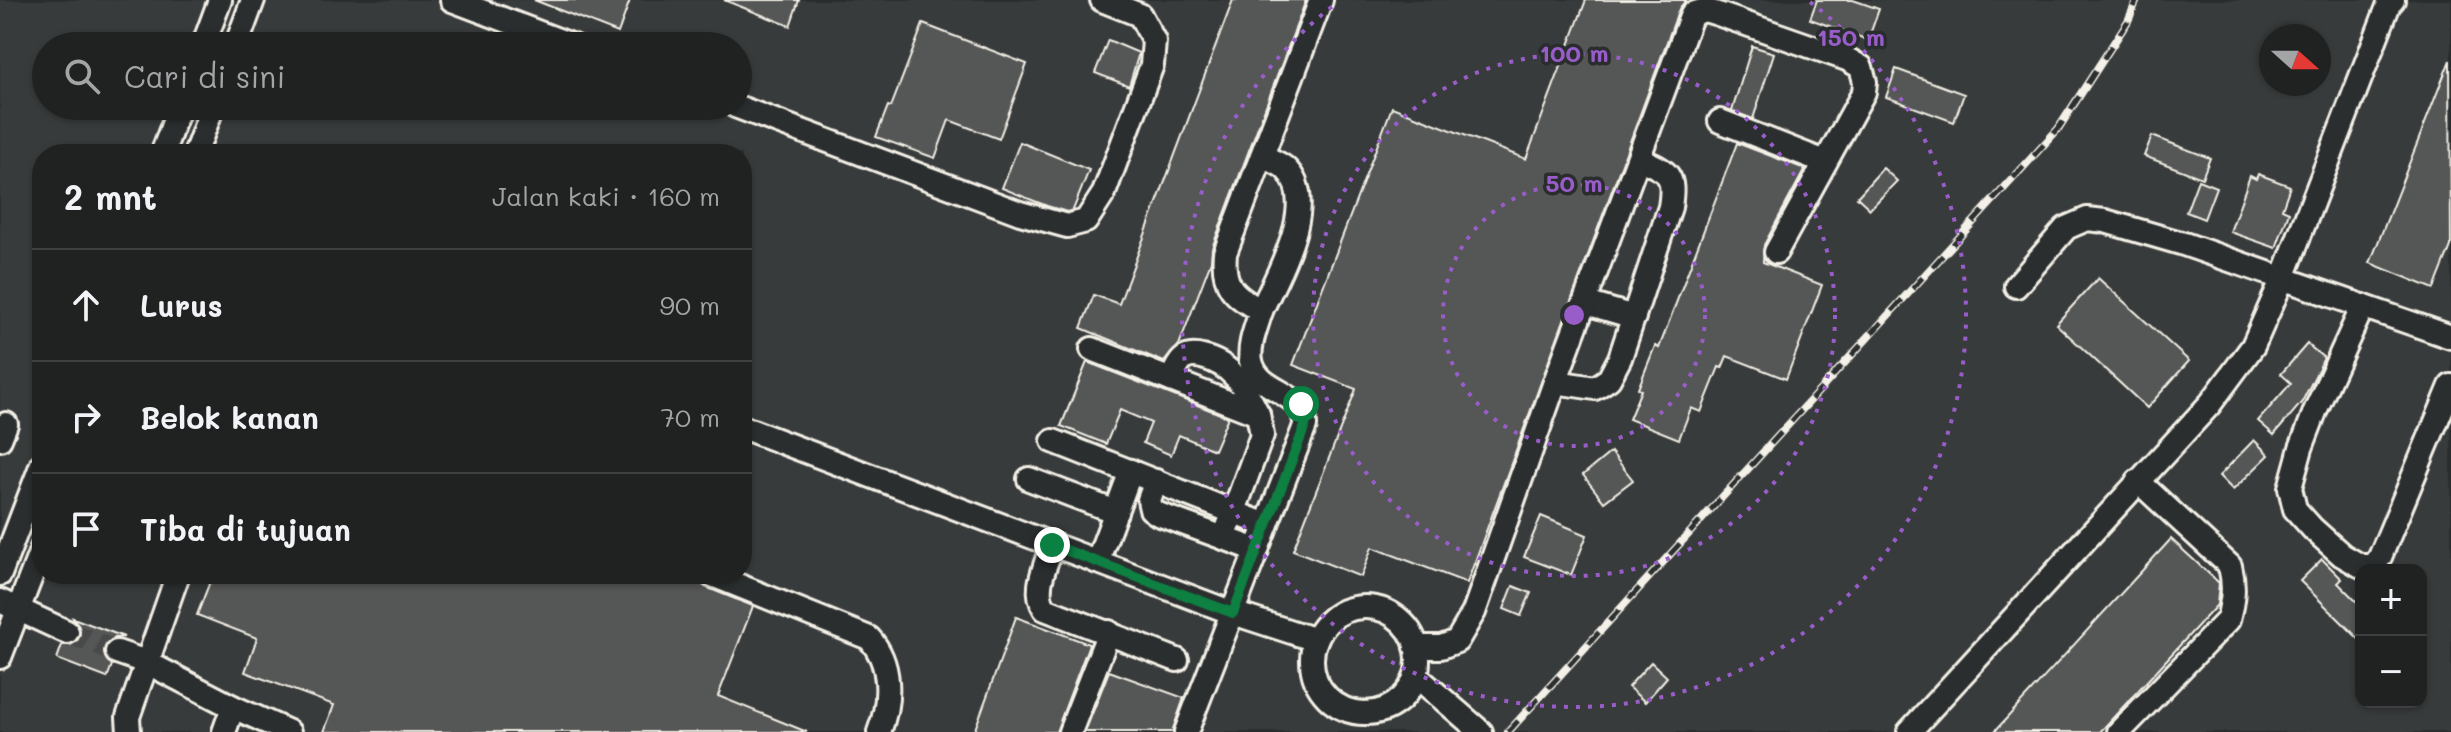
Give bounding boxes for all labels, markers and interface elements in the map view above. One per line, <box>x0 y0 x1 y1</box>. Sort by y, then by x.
text: 150 m <box>1817 21 1885 52</box>
north arrow <box>2259 24 2331 96</box>
search box <box>32 32 752 120</box>
text: 100 m <box>1539 37 1609 68</box>
icon: search <box>60 54 104 98</box>
text: Cari di sini <box>124 56 285 96</box>
text: 50 m <box>1545 167 1603 198</box>
text: 2 mnt <box>64 174 157 219</box>
text: Jalan kaki · 160 m <box>492 179 720 213</box>
icon: ahead <box>64 283 108 327</box>
text: Lurus <box>140 285 223 325</box>
text: 90 m <box>660 288 720 322</box>
centre of rings <box>1560 301 1588 329</box>
route start <box>1283 386 1319 422</box>
icon: right <box>64 395 108 439</box>
text: Belok kanan <box>140 397 319 437</box>
text: 70 m <box>660 400 720 434</box>
icon: arrive <box>64 507 108 551</box>
text: Tiba di tujuan <box>140 509 351 549</box>
route end <box>1034 527 1070 563</box>
map controls <box>2355 564 2427 708</box>
button: + <box>2355 564 2427 636</box>
button: − <box>2355 636 2427 708</box>

